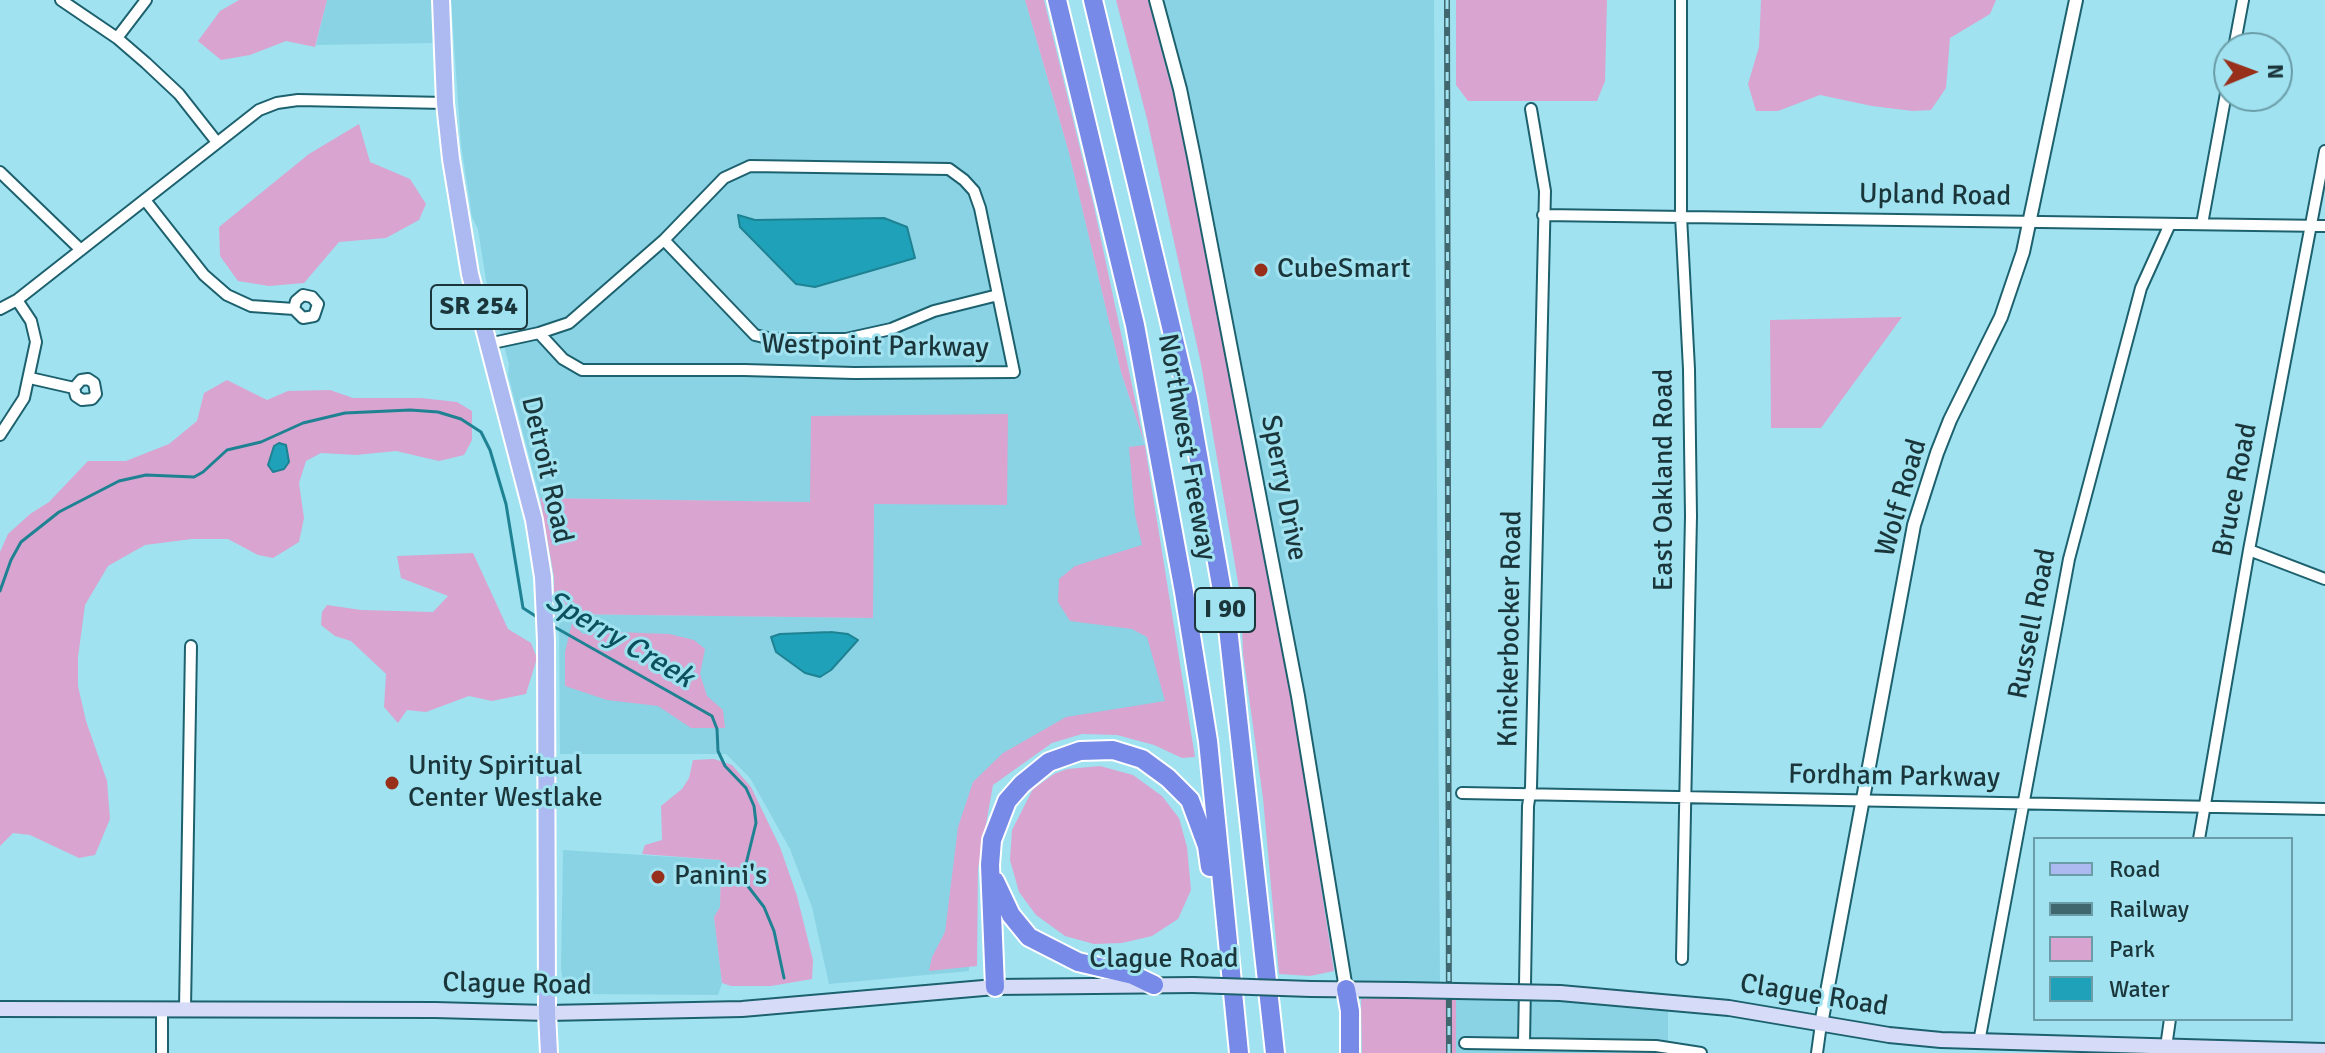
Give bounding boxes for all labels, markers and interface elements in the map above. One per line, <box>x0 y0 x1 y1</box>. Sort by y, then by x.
north arrow <box>2213 32 2293 112</box>
text: N <box>2262 64 2289 79</box>
street label: Upland Road <box>1859 178 2011 214</box>
place label: CubeSmart <box>1277 253 1411 287</box>
marker: CubeSmart <box>1252 261 1270 279</box>
road number: SR 254 <box>431 285 527 329</box>
street label: Westpoint Parkway <box>761 328 989 366</box>
street label: Northwest Freeway <box>1150 331 1222 563</box>
street label: East Oakland Road <box>1648 369 1682 591</box>
street label: Detroit Road <box>513 393 579 547</box>
street label: Sperry Drive <box>1252 412 1314 564</box>
street label: Bruce Road <box>2207 420 2265 560</box>
street label: Wolf Road <box>1869 435 1935 561</box>
street label: Knickerbocker Road <box>1492 510 1530 748</box>
street label: Russell Road <box>2002 546 2064 702</box>
water label: Sperry Creek <box>539 583 699 697</box>
road number: I 90 <box>1195 588 1255 632</box>
place label: Unity Spiritual Center Westlake <box>408 750 603 816</box>
street label: Fordham Parkway <box>1788 758 2000 796</box>
marker: Unity Spiritual Center Westlake <box>383 774 401 792</box>
legend <box>2033 837 2293 1021</box>
text: Road <box>2109 854 2160 884</box>
place label: Panini's <box>674 860 767 894</box>
marker: Panini's <box>649 868 667 886</box>
text: Railway <box>2109 894 2189 924</box>
text: Park <box>2109 934 2155 964</box>
street label: Clague Road <box>1089 943 1239 977</box>
street label: Clague Road <box>442 967 592 1003</box>
street label: Clague Road <box>1738 968 1890 1024</box>
text: Water <box>2109 974 2169 1004</box>

